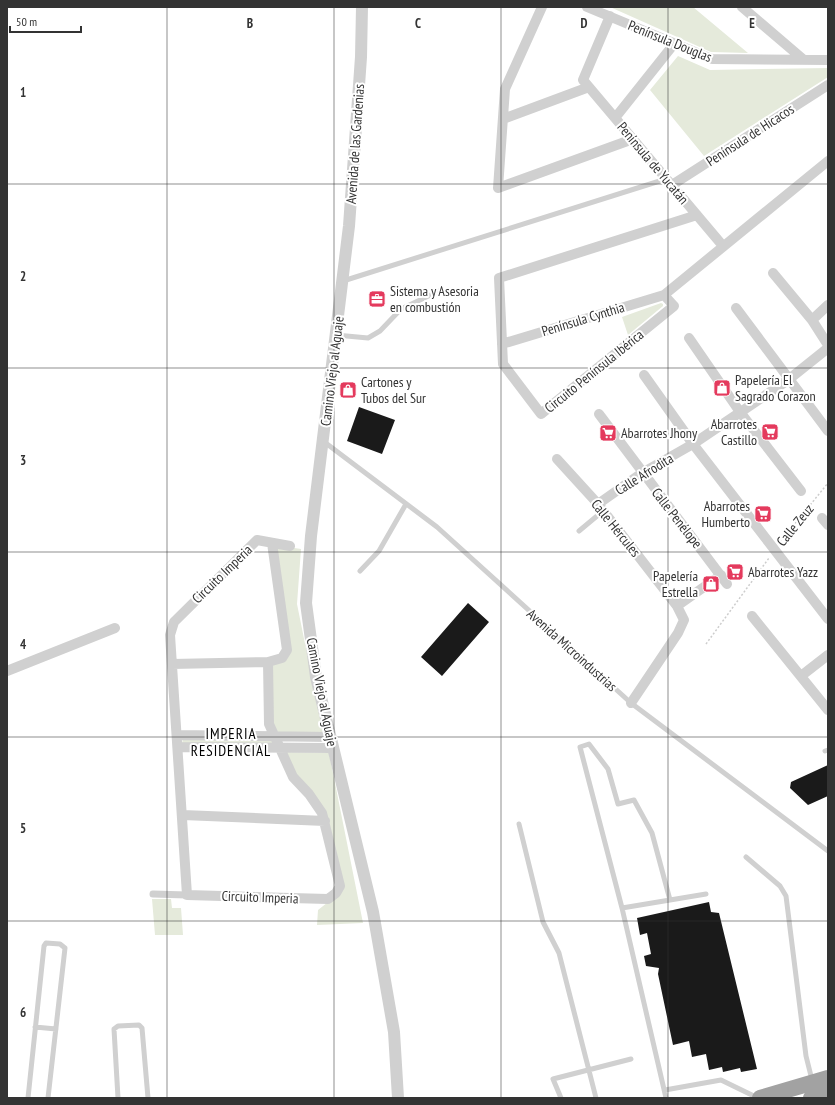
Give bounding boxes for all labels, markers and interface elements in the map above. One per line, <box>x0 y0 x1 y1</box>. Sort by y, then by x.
scale bar <box>10 8 81 34</box>
text: 50 m <box>16 14 37 29</box>
text: B <box>247 15 253 32</box>
text: C <box>415 15 421 32</box>
text: D <box>581 15 588 32</box>
text: E <box>749 15 755 32</box>
street label: Península Douglas <box>625 16 715 66</box>
street label: Avenida de las Gardenias <box>342 83 368 205</box>
text: 1 <box>20 84 26 101</box>
street label: Península de Hicacos <box>703 100 798 170</box>
street label: Península de Yucatán <box>613 118 693 208</box>
text: 2 <box>20 268 26 285</box>
place label: Sistema y Asesoria en combustión <box>390 282 479 316</box>
office icon: Sistema y Asesoria en combustión <box>367 289 387 309</box>
street label: Península Cynthia <box>539 298 627 340</box>
street label: Camino Viejo al Aguaje <box>316 315 348 427</box>
street label: Circuito Península Ibérica <box>541 325 647 417</box>
place label: Papelería El Sagrado Corazon <box>735 371 816 405</box>
place label: Cartones y Tubos del Sur <box>361 373 426 407</box>
shop icon: Papelería El Sagrado Corazon <box>712 378 732 398</box>
shop icon: Cartones y Tubos del Sur <box>338 380 358 400</box>
place label: Abarrotes Castillo <box>711 415 757 449</box>
supermarket icon: Abarrotes Castillo <box>760 422 780 442</box>
supermarket icon: Abarrotes Jhony <box>598 423 618 443</box>
place label: Abarrotes Jhony <box>621 424 698 442</box>
street label: Calle Afrodita <box>612 449 676 499</box>
text: 3 <box>20 452 26 469</box>
street label: Calle Penélope <box>648 484 706 552</box>
street label: Calle Hércules <box>587 496 645 561</box>
place label: Abarrotes Humberto <box>701 497 750 531</box>
street label: Calle Zeuz <box>772 500 818 550</box>
supermarket icon: Abarrotes Humberto <box>753 504 773 524</box>
street label: Circuito Imperia <box>188 541 256 607</box>
supermarket icon: Abarrotes Yazz <box>725 562 745 582</box>
place label: Abarrotes Yazz <box>748 563 818 581</box>
place label: Papelería Estrella <box>653 567 698 601</box>
shop icon: Papelería Estrella <box>701 574 721 594</box>
street label: Avenida Microindustrias <box>523 605 621 695</box>
text: 4 <box>20 636 27 653</box>
street label: Camino Viejo al Aguaje <box>303 636 341 748</box>
district label: IMPERIA RESIDENCIAL <box>191 724 271 760</box>
text: 5 <box>20 820 26 837</box>
street label: Circuito Imperia <box>221 887 299 907</box>
text: 6 <box>20 1004 26 1021</box>

